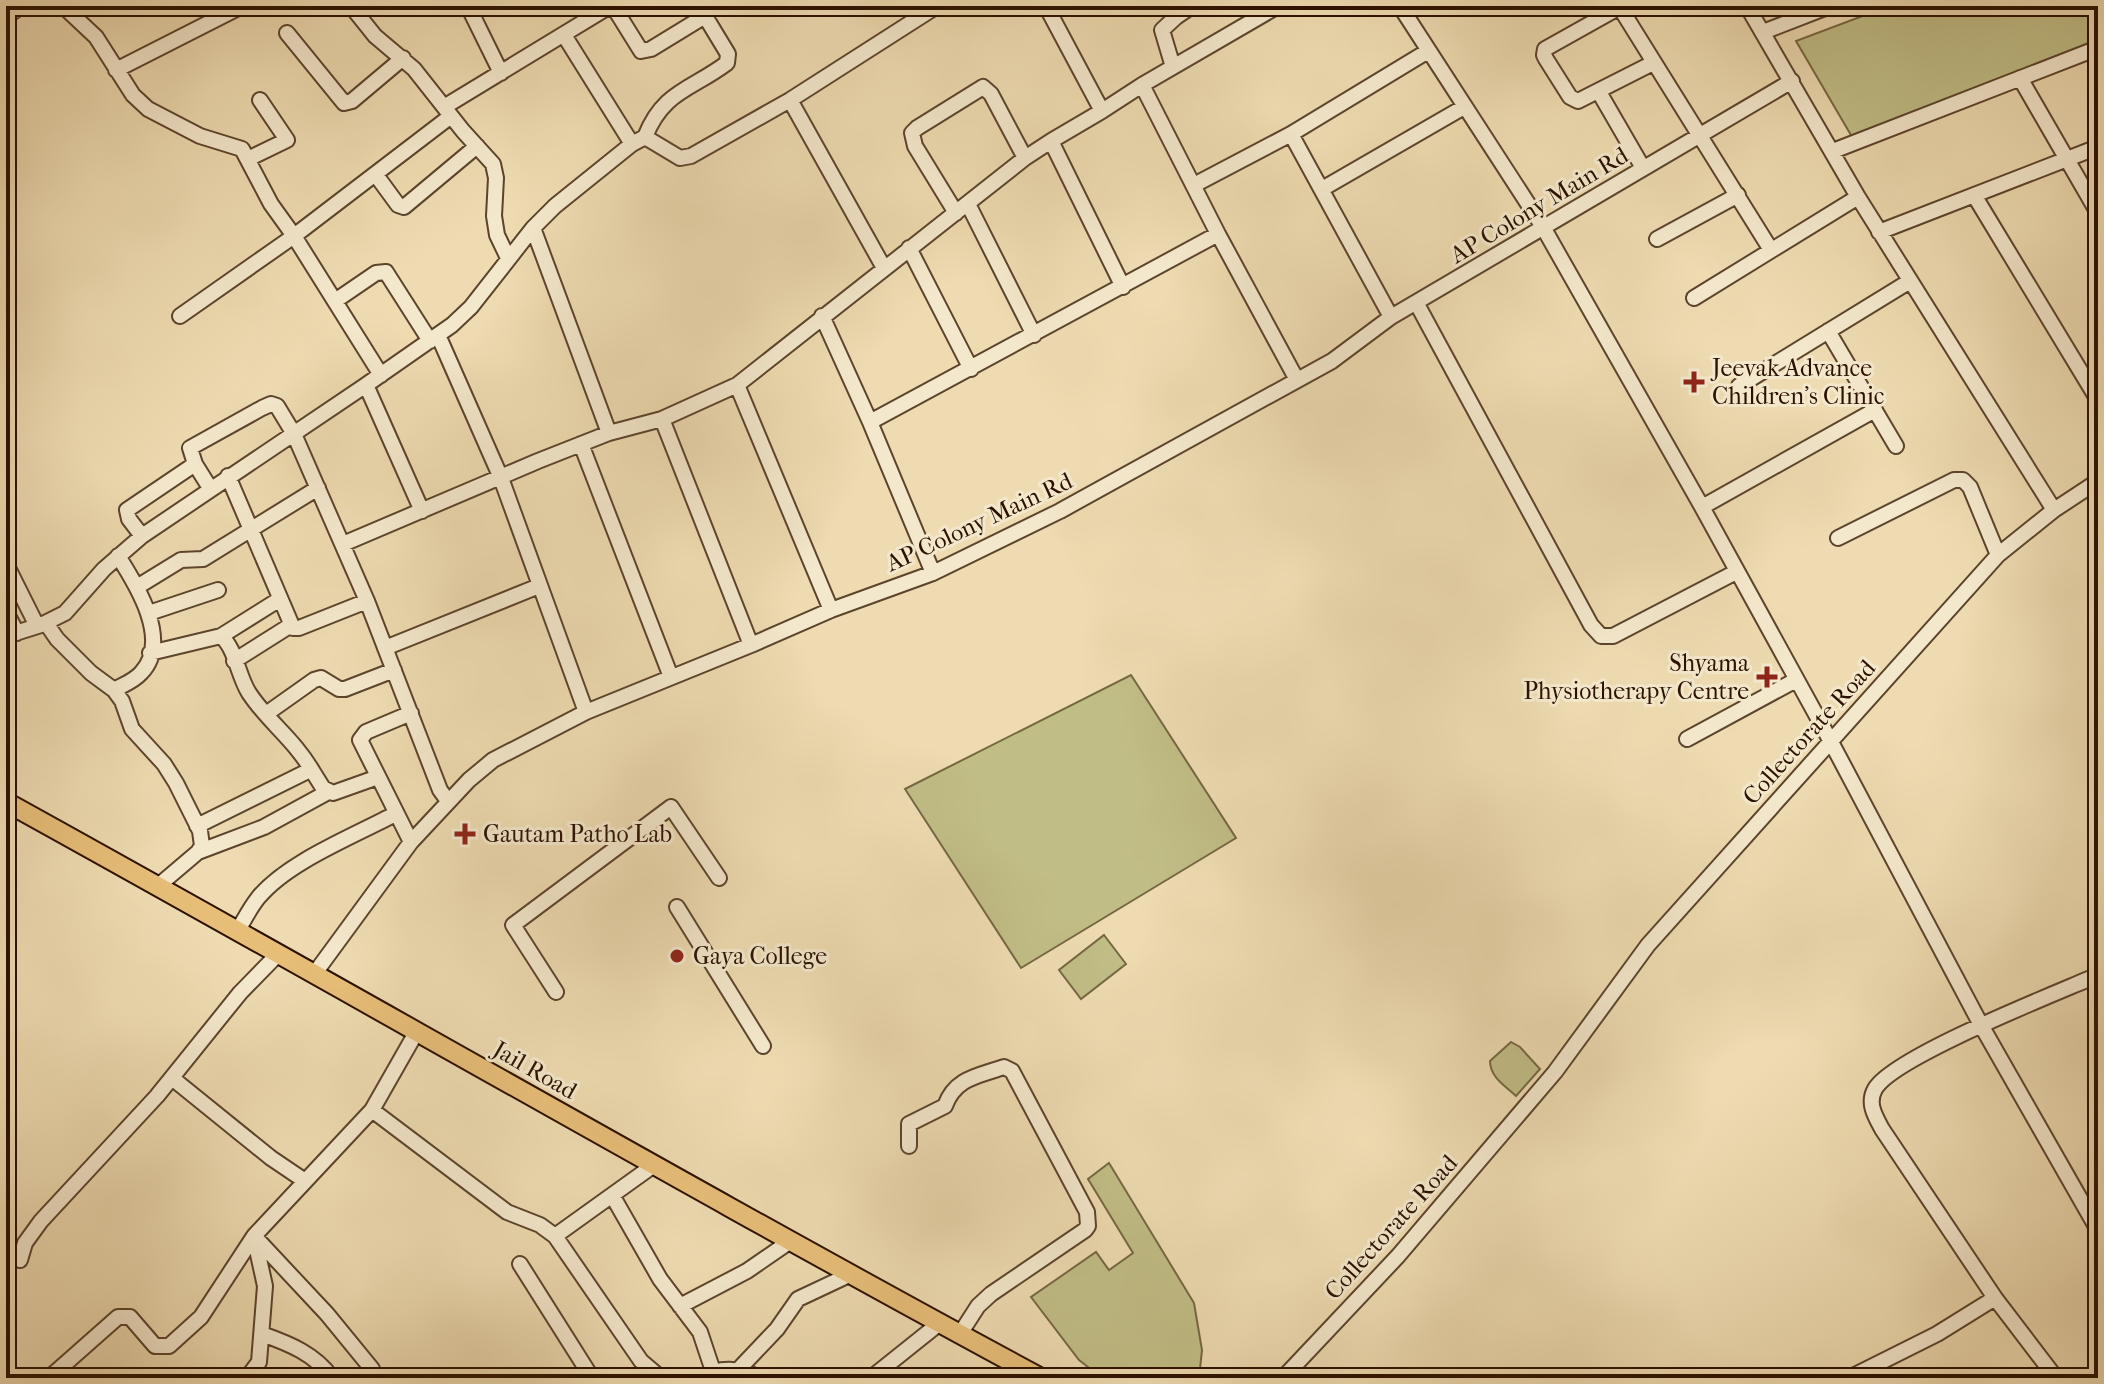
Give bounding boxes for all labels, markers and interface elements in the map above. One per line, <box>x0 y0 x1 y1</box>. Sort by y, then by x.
street label: AP Colony Main Rd <box>1444 140 1634 270</box>
place label: Jeevak Advance Children's Clinic <box>1710 354 1884 410</box>
marker: Jeevak Advance Children's Clinic <box>1683 371 1705 393</box>
street label: AP Colony Main Rd <box>880 466 1077 578</box>
place label: Shyama Physiotherapy Centre <box>1524 649 1750 705</box>
street label: Collectorate Road <box>1737 653 1882 810</box>
marker: Shyama Physiotherapy Centre <box>1756 666 1778 688</box>
place label: Gautam Patho Lab <box>483 820 672 848</box>
marker: Gautam Patho Lab <box>454 823 476 845</box>
place label: Gaya College <box>693 942 827 970</box>
marker: Gaya College <box>668 947 686 965</box>
street label: Jail Road <box>486 1034 583 1106</box>
street label: Collectorate Road <box>1319 1148 1464 1305</box>

